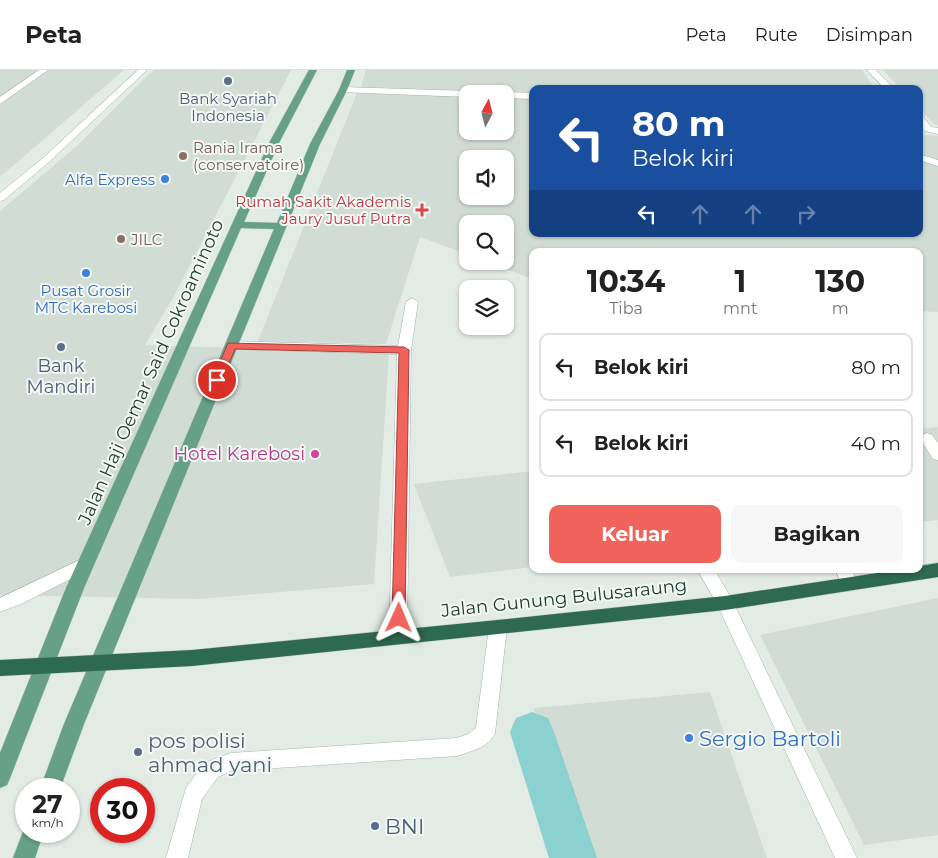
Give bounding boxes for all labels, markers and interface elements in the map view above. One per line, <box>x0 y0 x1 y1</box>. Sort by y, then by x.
text: Peta <box>25 20 82 49</box>
text: Peta <box>686 24 727 46</box>
text: Rute <box>755 24 798 46</box>
text: Disimpan <box>826 24 913 46</box>
marker: Bank Syariah Indonesia <box>222 75 234 87</box>
north arrow <box>459 85 514 140</box>
map controls <box>459 85 514 335</box>
place label: Bank Syariah Indonesia <box>179 89 277 125</box>
text: 80 m <box>632 102 726 145</box>
icon: left <box>549 105 614 170</box>
place label: Rania Irama (conservatoire) <box>193 138 304 174</box>
text: Belok kiri <box>632 145 734 172</box>
marker: Rania Irama (conservatoire) <box>177 150 189 162</box>
button: sound <box>459 150 514 205</box>
place label: Alfa Express <box>65 170 155 189</box>
marker: Alfa Express <box>159 173 171 185</box>
place label: Rumah Sakit Akademis Jaury Jusuf Putra <box>235 192 411 228</box>
icon: left <box>633 200 661 228</box>
icon: ahead <box>686 200 714 228</box>
icon: ahead <box>739 200 767 228</box>
icon: right <box>792 200 820 228</box>
marker: Rumah Sakit Akademis Jaury Jusuf Putra <box>415 203 429 217</box>
button: search <box>459 215 514 270</box>
street label: Jalan Haji Oemar Said Cokroaminoto <box>73 216 228 529</box>
place label: JILC <box>130 230 163 249</box>
marker: JILC <box>115 233 127 245</box>
text: 10:34 <box>587 263 665 300</box>
text: 1 <box>734 263 746 300</box>
text: 130 <box>815 263 865 300</box>
marker: Pusat Grosir MTC Karebosi <box>80 267 92 279</box>
button: layers <box>459 280 514 335</box>
place label: Pusat Grosir MTC Karebosi <box>35 281 137 317</box>
text: Tiba <box>609 299 643 318</box>
text: mnt <box>723 299 757 318</box>
text: m <box>832 299 849 318</box>
marker: Bank Mandiri <box>55 341 67 353</box>
icon: left <box>551 353 579 381</box>
place label: Bank Mandiri <box>27 355 95 398</box>
text: Belok kiri <box>594 356 689 379</box>
text: 80 m <box>851 356 901 379</box>
pin <box>196 359 238 401</box>
icon: arrive <box>203 366 231 394</box>
icon: left <box>551 429 579 457</box>
text: Belok kiri <box>594 432 689 455</box>
text: 40 m <box>851 432 901 455</box>
place label: Hotel Karebosi <box>174 443 305 465</box>
marker: Hotel Karebosi <box>309 448 321 460</box>
button: Keluar <box>549 505 721 563</box>
button: Bagikan <box>731 505 903 563</box>
street label: Jalan Gunung Bulusaraung <box>439 574 688 622</box>
position arrow <box>372 591 424 643</box>
place label: Sergio Bartoli <box>699 726 841 751</box>
place label: pos polisi ahmad yani <box>148 728 272 777</box>
marker: Sergio Bartoli <box>683 732 695 744</box>
marker: pos polisi ahmad yani <box>132 746 144 758</box>
speed limit sign: 30 <box>90 778 155 843</box>
text: 27 <box>32 789 63 819</box>
place label: BNI <box>385 814 424 839</box>
text: km/h <box>31 815 64 830</box>
marker: BNI <box>369 820 381 832</box>

